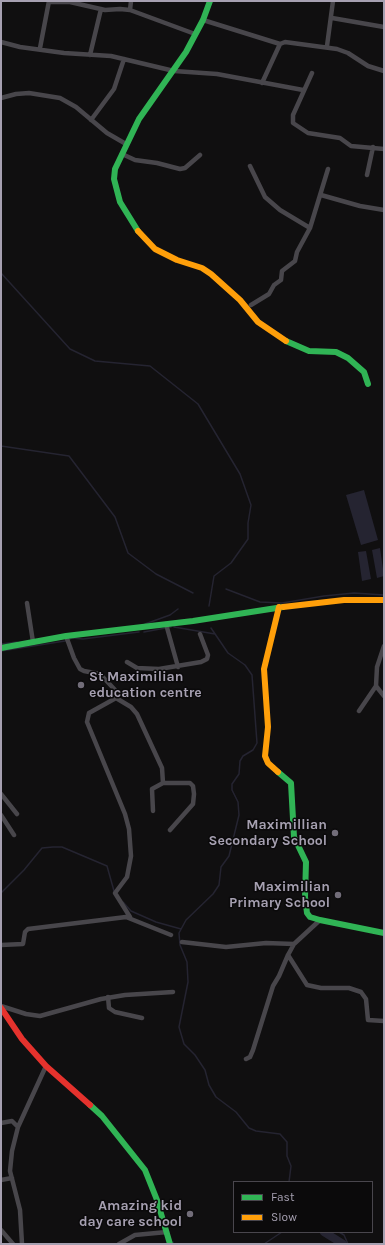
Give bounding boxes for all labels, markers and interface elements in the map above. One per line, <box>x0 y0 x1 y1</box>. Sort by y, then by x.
place label: St Maximilian education centre <box>89 669 202 702</box>
marker: St Maximilian education centre <box>76 680 86 690</box>
place label: Maximillian Secondary School <box>209 817 327 850</box>
marker: Maximillian Secondary School <box>330 828 340 838</box>
place label: Maximilian Primary School <box>229 879 330 912</box>
marker: Maximilian Primary School <box>333 890 343 900</box>
legend <box>233 1181 373 1233</box>
text: Fast <box>271 1190 294 1204</box>
place label: Amazing kid day care school <box>79 1198 182 1230</box>
marker: Amazing kid day care school <box>185 1209 195 1219</box>
text: Slow <box>271 1210 297 1224</box>

